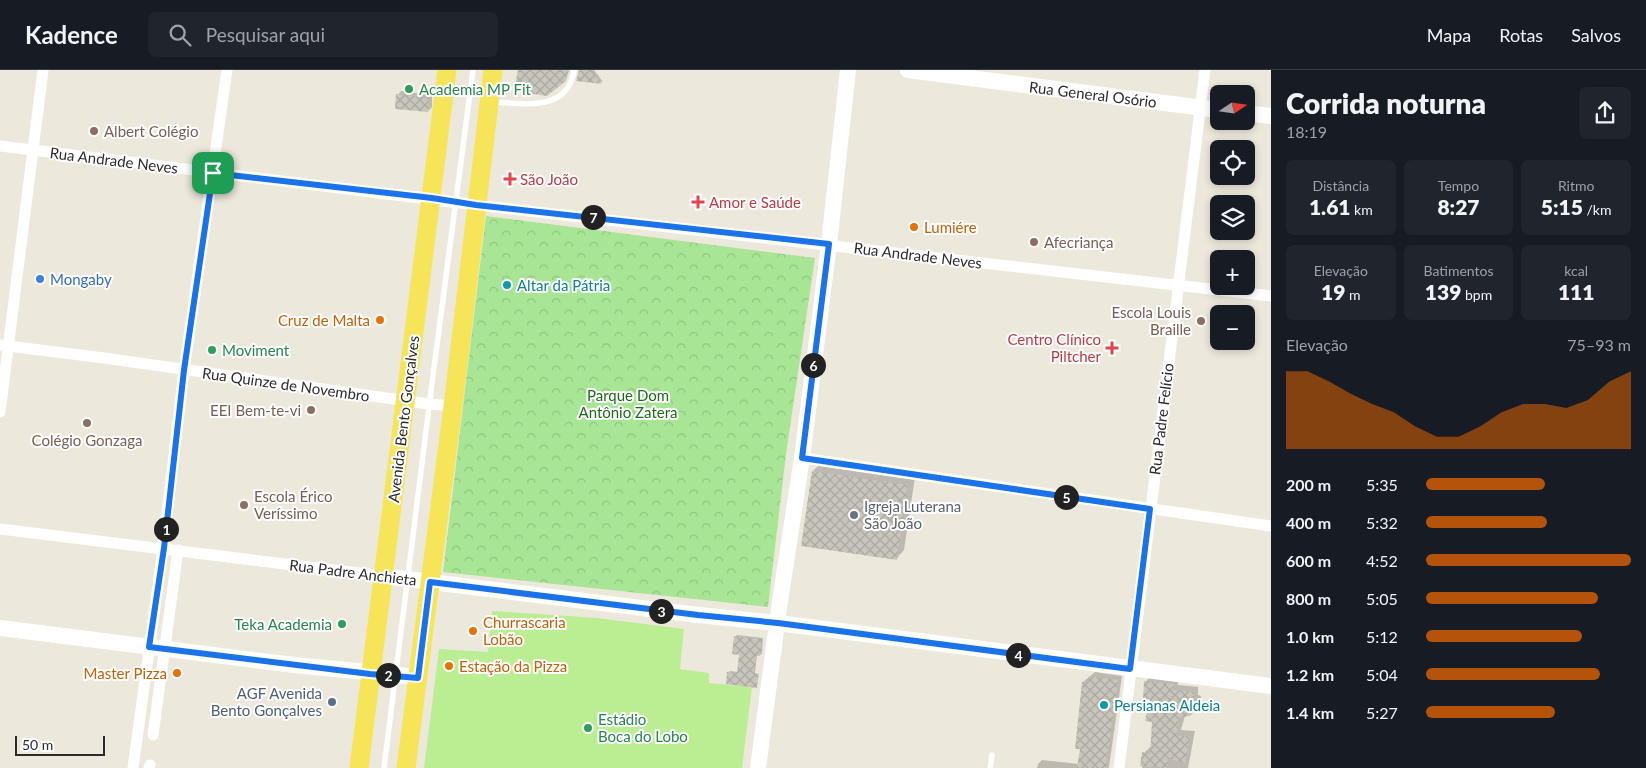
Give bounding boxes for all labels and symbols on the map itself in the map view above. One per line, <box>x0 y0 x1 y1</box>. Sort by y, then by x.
street label: Rua General Osório <box>1028 77 1158 111</box>
place label: Academia MP Fit <box>419 80 532 98</box>
marker: Academia MP Fit <box>403 83 415 95</box>
north arrow <box>1210 85 1255 130</box>
place label: Albert Colégio <box>104 122 198 140</box>
marker: Albert Colégio <box>88 125 100 137</box>
street label: Rua Andrade Neves <box>49 143 179 177</box>
pin <box>192 152 234 194</box>
place label: São João <box>520 170 578 188</box>
marker: São João <box>504 173 516 185</box>
place label: Amor e Saúde <box>709 193 801 211</box>
marker: Amor e Saúde <box>691 195 705 209</box>
pin: 7 <box>580 204 606 230</box>
place label: Lumiére <box>924 218 977 236</box>
marker: Lumiére <box>908 221 920 233</box>
place label: Afecriança <box>1044 233 1113 251</box>
marker: Afecriança <box>1028 236 1040 248</box>
street label: Rua Andrade Neves <box>853 238 983 272</box>
place label: Mongaby <box>50 270 112 288</box>
marker: Mongaby <box>34 273 46 285</box>
place label: Altar da Pátria <box>517 276 610 294</box>
marker: Altar da Pátria <box>501 279 513 291</box>
place label: Escola Louis Braille <box>1111 303 1191 338</box>
place label: Cruz de Malta <box>278 311 370 329</box>
marker: Cruz de Malta <box>374 314 386 326</box>
marker: Escola Louis Braille <box>1195 315 1207 327</box>
place label: Centro Clínico Piltcher <box>1007 330 1102 365</box>
street label: Avenida Bento Gonçalves <box>384 335 422 503</box>
place label: Moviment <box>222 341 290 359</box>
marker: Centro Clínico Piltcher <box>1105 341 1119 355</box>
marker: Moviment <box>206 344 218 356</box>
pin: 6 <box>800 352 826 378</box>
street label: Rua Padre Felício <box>1145 362 1177 476</box>
street label: Rua Quinze de Novembro <box>201 363 371 405</box>
park label: Parque Dom Antônio Zatera <box>579 386 677 421</box>
place label: EEI Bem-te-vi <box>210 401 301 419</box>
marker: EEI Bem-te-vi <box>305 404 317 416</box>
marker: Colégio Gonzaga <box>81 417 93 429</box>
place label: Colégio Gonzaga <box>32 431 142 449</box>
pin: 5 <box>1054 484 1078 510</box>
place label: Escola Érico Veríssimo <box>254 487 332 522</box>
place label: Igreja Luterana São João <box>864 497 961 532</box>
marker: Escola Érico Veríssimo <box>238 499 250 511</box>
marker: Igreja Luterana São João <box>848 509 860 521</box>
pin: 1 <box>154 516 178 542</box>
street label: Rua Padre Anchieta <box>288 555 418 589</box>
pin: 3 <box>648 598 674 624</box>
place label: Churrascaria Lobão <box>483 613 566 648</box>
place label: Teka Academia <box>234 615 332 633</box>
marker: Teka Academia <box>336 618 348 630</box>
marker: Churrascaria Lobão <box>467 625 479 637</box>
pin: 4 <box>1006 642 1030 668</box>
place label: Estação da Pizza <box>459 657 567 675</box>
marker: Estação da Pizza <box>443 660 455 672</box>
pin: 2 <box>376 662 400 688</box>
place label: Master Pizza <box>84 664 167 682</box>
marker: Master Pizza <box>171 667 183 679</box>
place label: AGF Avenida Bento Gonçalves <box>211 684 322 719</box>
marker: AGF Avenida Bento Gonçalves <box>326 696 338 708</box>
place label: Persianas Aldeia <box>1114 696 1220 714</box>
marker: Persianas Aldeia <box>1098 699 1110 711</box>
place label: Estádio Boca do Lobo <box>598 710 688 745</box>
marker: Estádio Boca do Lobo <box>582 722 594 734</box>
scale bar <box>15 733 105 756</box>

